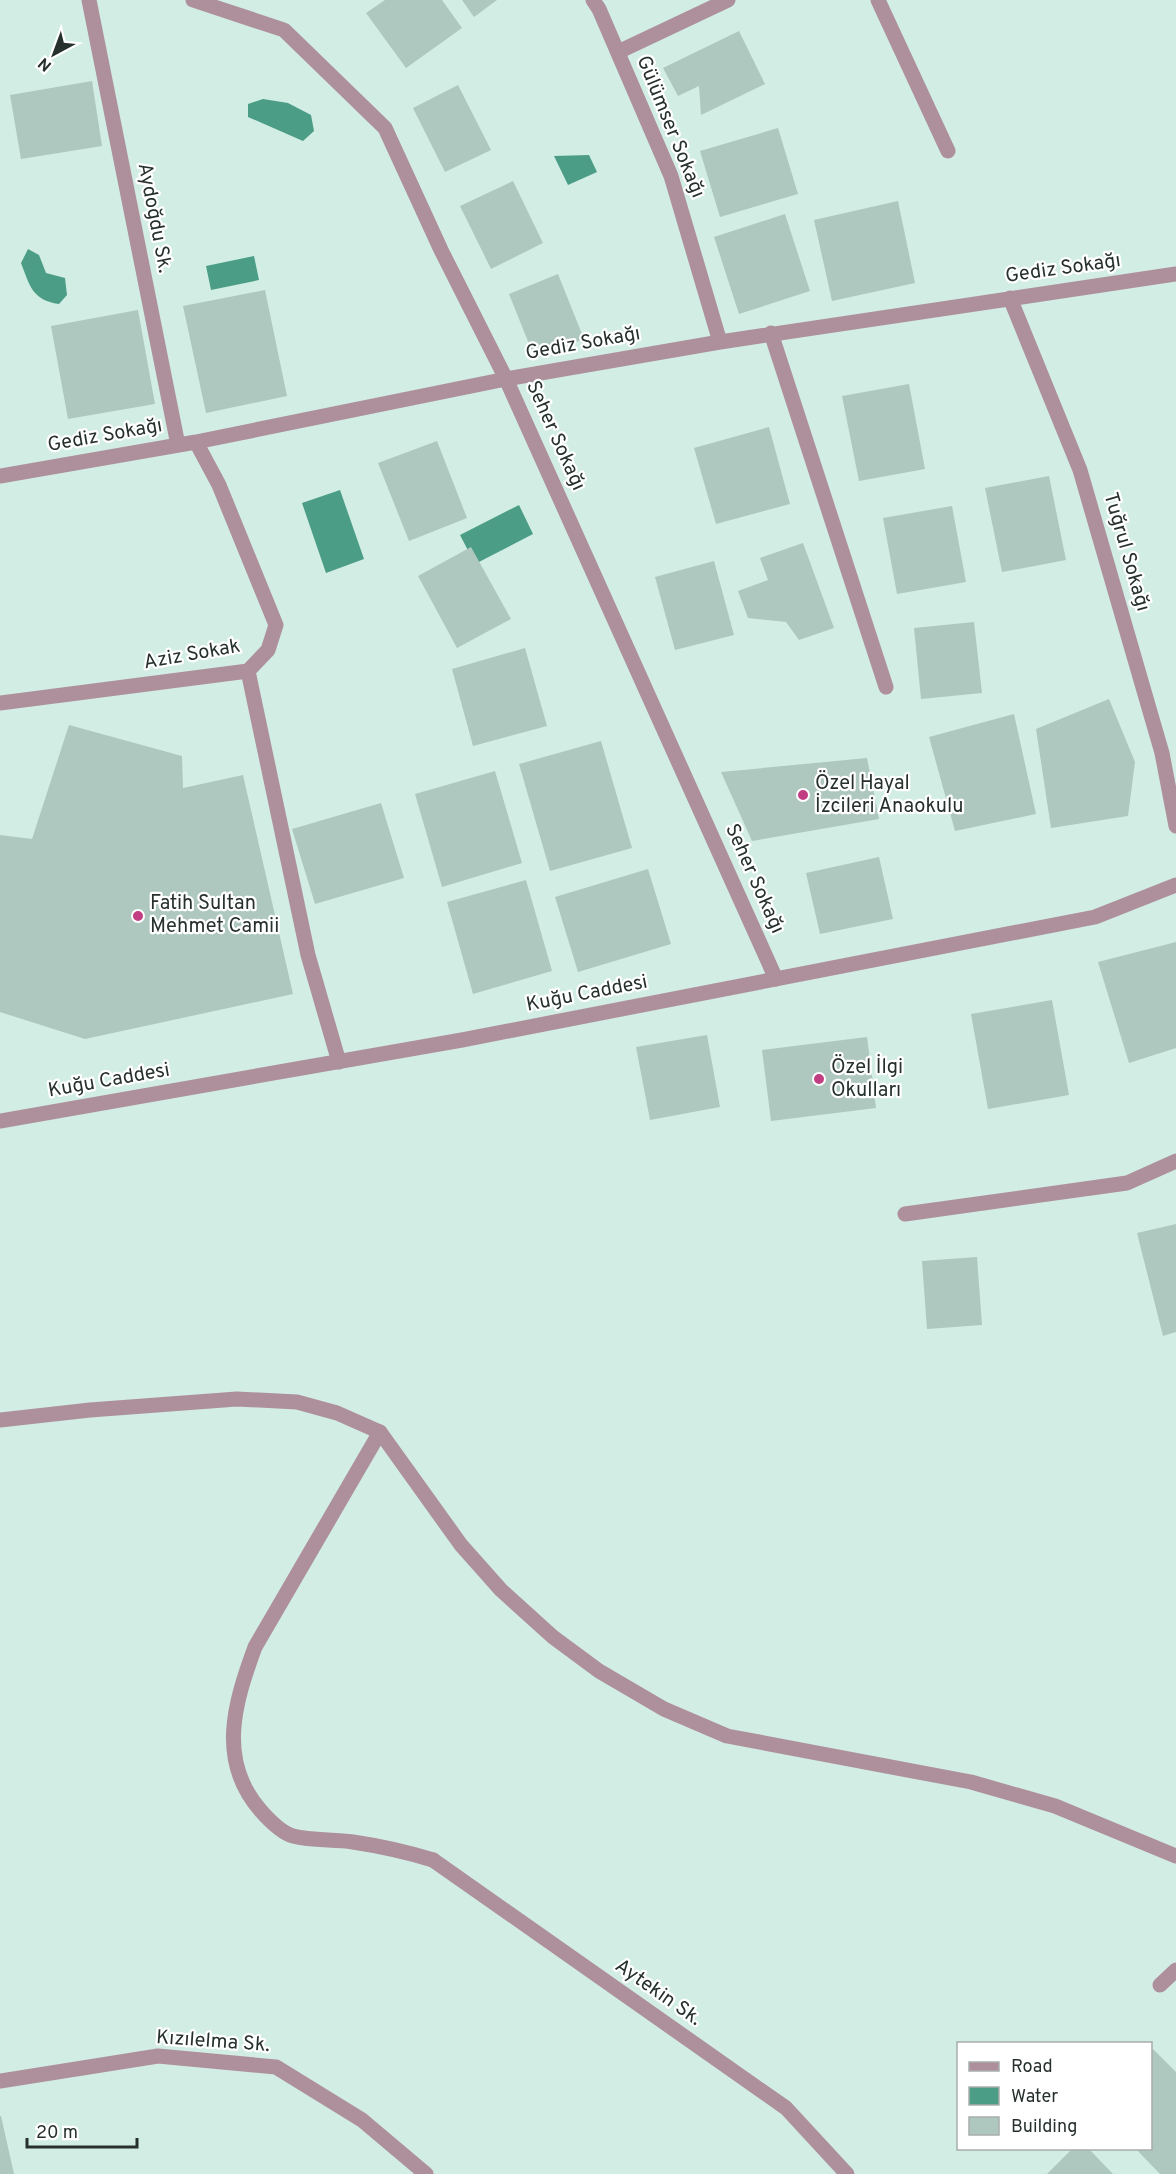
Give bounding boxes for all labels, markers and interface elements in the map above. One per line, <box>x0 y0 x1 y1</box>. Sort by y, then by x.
north arrow <box>24 24 84 84</box>
text: N <box>35 52 56 75</box>
street label: Gülümser Sokağı <box>630 52 710 202</box>
street label: Aydoğdu Sk. <box>131 161 177 275</box>
street label: Gediz Sokağı <box>1004 248 1122 290</box>
street label: Gediz Sokağı <box>524 321 642 367</box>
street label: Seher Sokağı <box>519 377 591 495</box>
street label: Gediz Sokağı <box>46 413 164 459</box>
street label: Tuğrul Sokağı <box>1097 490 1155 614</box>
street label: Aziz Sokak <box>142 634 242 676</box>
place label: Özel Hayal İzcileri Anaokulu <box>815 770 964 820</box>
marker: Özel Hayal İzcileri Anaokulu <box>796 788 810 802</box>
street label: Seher Sokağı <box>718 820 790 938</box>
place label: Fatih Sultan Mehmet Camii <box>150 891 279 940</box>
marker: Fatih Sultan Mehmet Camii <box>131 909 145 923</box>
street label: Kuğu Caddesi <box>524 970 650 1018</box>
place label: Özel İlgi Okulları <box>831 1054 903 1104</box>
street label: Kuğu Caddesi <box>46 1058 172 1104</box>
marker: Özel İlgi Okulları <box>812 1072 826 1086</box>
street label: Aytekin Sk. <box>609 1954 707 2032</box>
street label: Kızılelma Sk. <box>155 2025 271 2059</box>
legend <box>957 2042 1152 2150</box>
text: Road <box>1011 2056 1053 2079</box>
text: Water <box>1011 2086 1058 2109</box>
scale bar <box>27 2111 136 2149</box>
text: Building <box>1011 2116 1077 2139</box>
text: 20 m <box>36 2122 78 2145</box>

